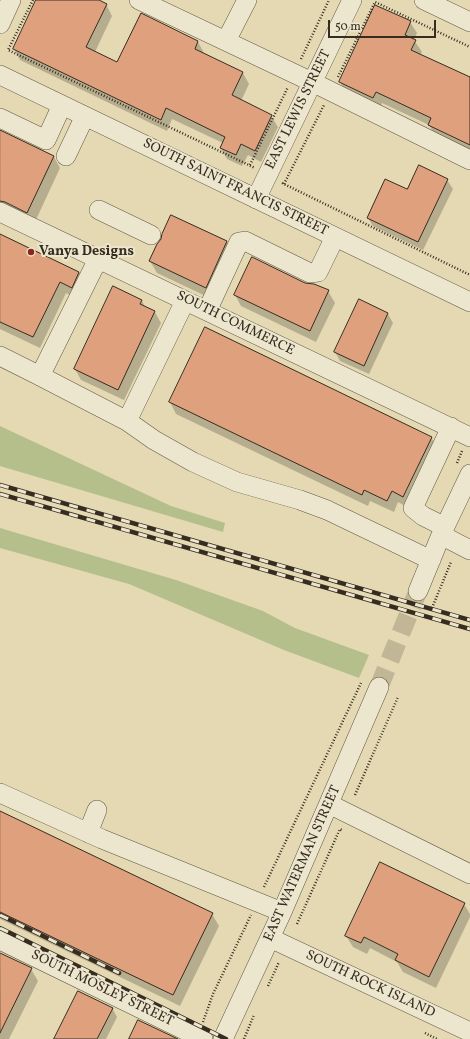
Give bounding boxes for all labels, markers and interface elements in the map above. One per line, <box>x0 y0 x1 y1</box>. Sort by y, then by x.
scale bar <box>330 12 438 38</box>
text: 50 m <box>335 19 361 35</box>
street label: EAST LEWIS STREET <box>263 47 335 173</box>
street label: SOUTH SAINT FRANCIS STREET <box>140 136 330 240</box>
place label: Vanya Designs <box>39 244 134 260</box>
marker: Vanya Designs <box>26 247 36 257</box>
street label: SOUTH COMMERCE <box>173 288 297 360</box>
street label: EAST WATERMAN STREET <box>261 783 345 945</box>
street label: SOUTH MOSLEY STREET <box>28 947 176 1031</box>
street label: SOUTH ROCK ISLAND <box>303 948 437 1022</box>

